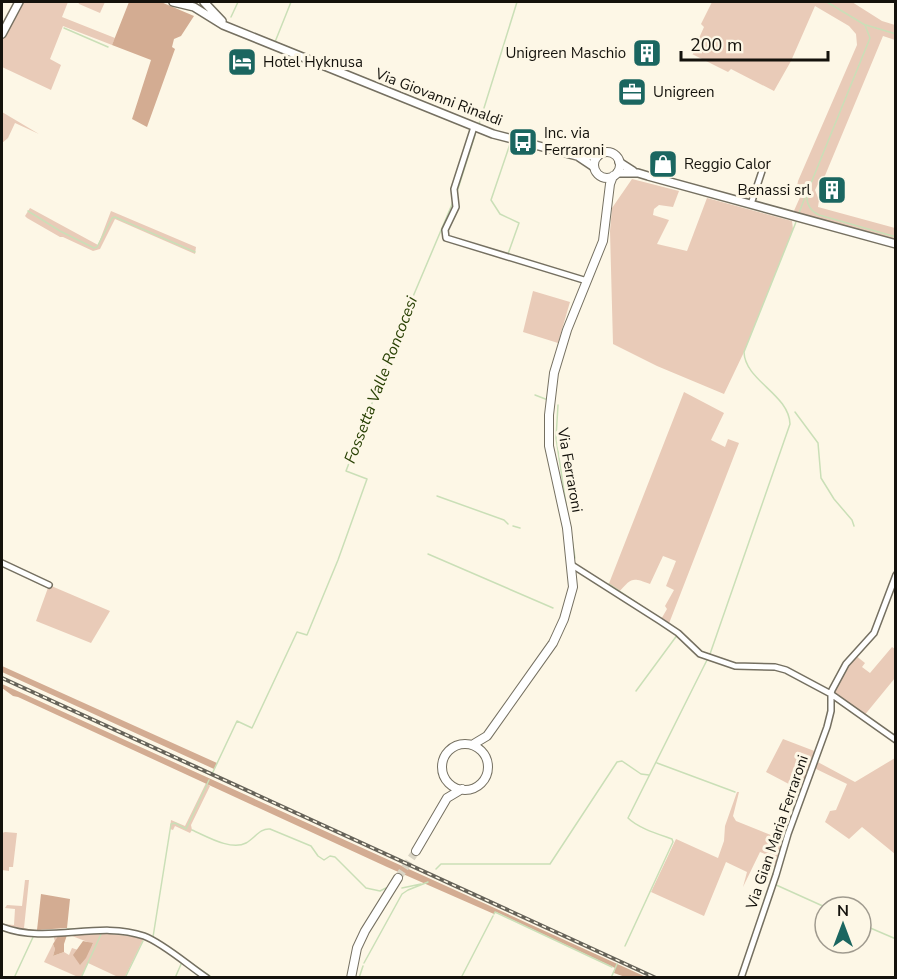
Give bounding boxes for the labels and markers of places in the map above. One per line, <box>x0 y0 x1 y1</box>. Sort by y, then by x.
building icon: Unigreen Maschio <box>631 37 663 69</box>
place label: Unigreen Maschio <box>505 43 626 63</box>
hotel icon: Hotel Hyknusa <box>226 46 258 78</box>
place label: Hotel Hyknusa <box>263 52 363 72</box>
office icon: Unigreen <box>616 76 648 108</box>
place label: Unigreen <box>653 82 714 102</box>
place label: Inc. via Ferraroni <box>544 123 604 160</box>
bus stop icon: Inc. via Ferraroni <box>507 126 539 158</box>
shop icon: Reggio Calor <box>647 148 679 180</box>
place label: Reggio Calor <box>684 154 772 174</box>
building icon: Benassi srl <box>816 174 848 206</box>
place label: Benassi srl <box>738 180 812 200</box>

